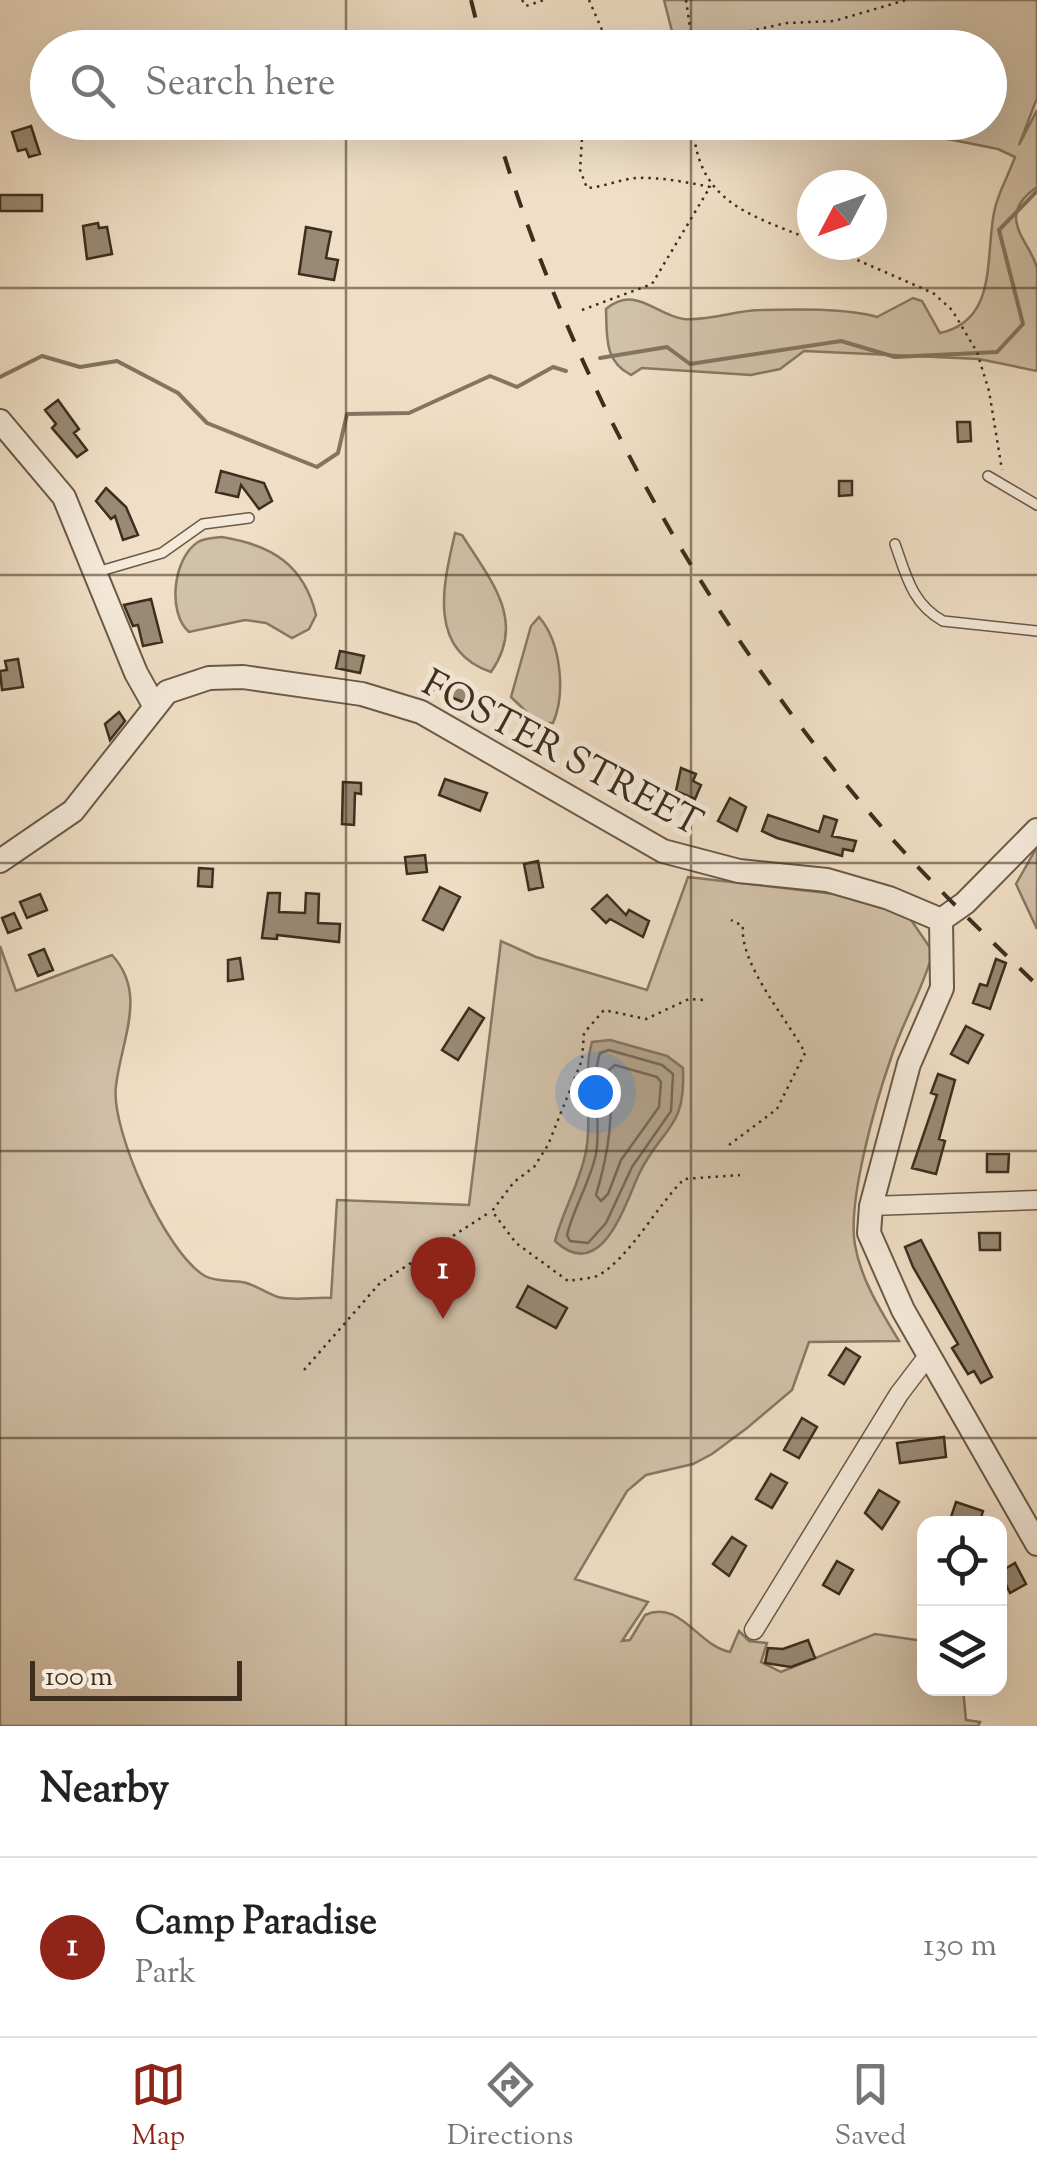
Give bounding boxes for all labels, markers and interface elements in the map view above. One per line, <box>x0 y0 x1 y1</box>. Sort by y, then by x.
search box <box>30 30 1007 140</box>
icon: search <box>65 58 120 113</box>
text: Search here <box>145 58 336 112</box>
north arrow <box>797 170 887 260</box>
street label: FOSTER STREET <box>411 659 711 852</box>
your location <box>570 1067 621 1118</box>
pin: 1 <box>410 1236 476 1319</box>
map controls <box>917 1516 1007 1696</box>
button: locate <box>917 1516 1007 1606</box>
button: layers <box>917 1606 1007 1696</box>
scale bar <box>30 1656 242 1700</box>
text: 100 m <box>45 1658 113 1698</box>
text: Nearby <box>40 1761 169 1821</box>
text: Camp Paradise <box>135 1897 377 1951</box>
text: 1 <box>67 1924 78 1970</box>
text: 130 m <box>923 1924 997 1970</box>
text: Park <box>135 1951 196 1997</box>
tab: Map <box>131 2057 186 2157</box>
tab: Directions <box>447 2057 573 2157</box>
tab: Saved <box>834 2057 906 2157</box>

